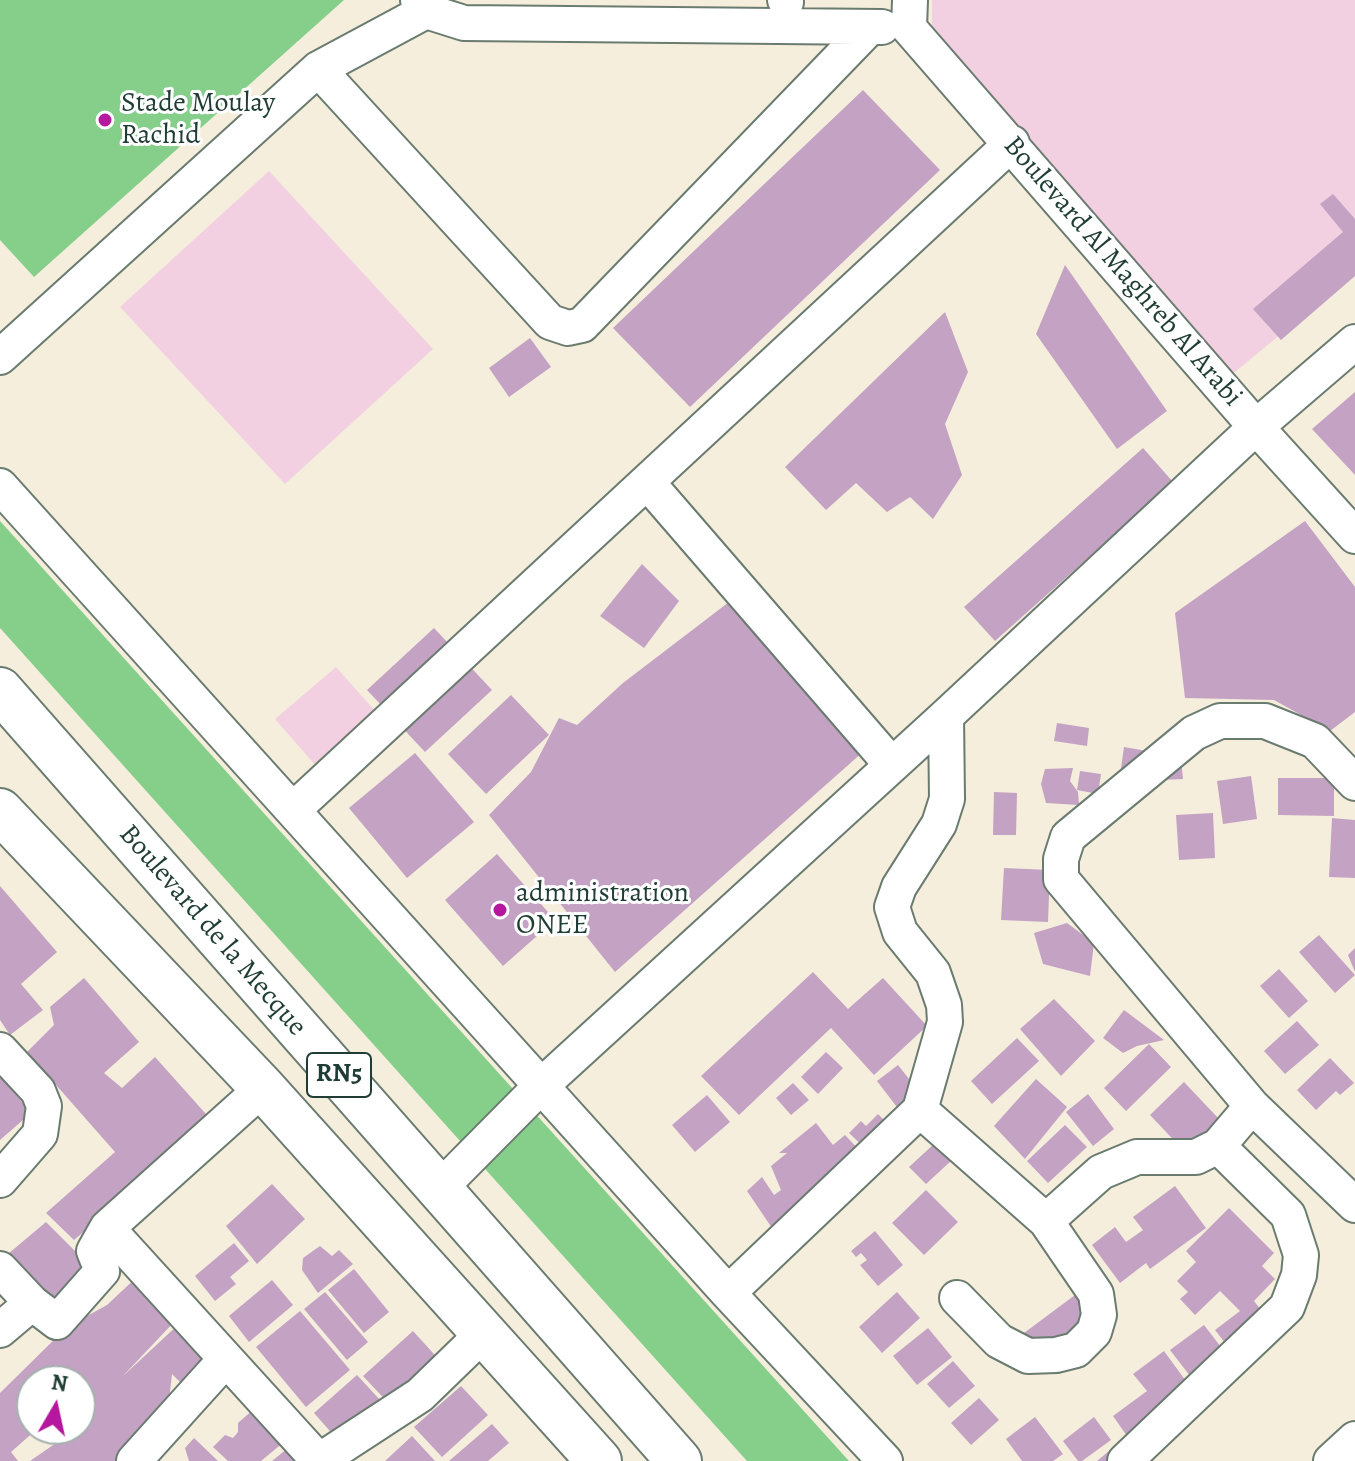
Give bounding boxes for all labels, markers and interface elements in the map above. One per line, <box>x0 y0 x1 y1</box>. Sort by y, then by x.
place label: Stade Moulay Rachid <box>121 87 275 153</box>
marker: Stade Moulay Rachid <box>96 111 114 129</box>
street label: Boulevard Al Maghreb Al Arabi <box>996 130 1248 414</box>
street label: Boulevard de la Mecque <box>111 819 313 1043</box>
place label: administration ONEE <box>516 877 689 943</box>
marker: administration ONEE <box>491 901 509 919</box>
road number: RN5 <box>307 1053 371 1097</box>
north arrow <box>16 1365 96 1445</box>
text: N <box>49 1367 70 1399</box>

